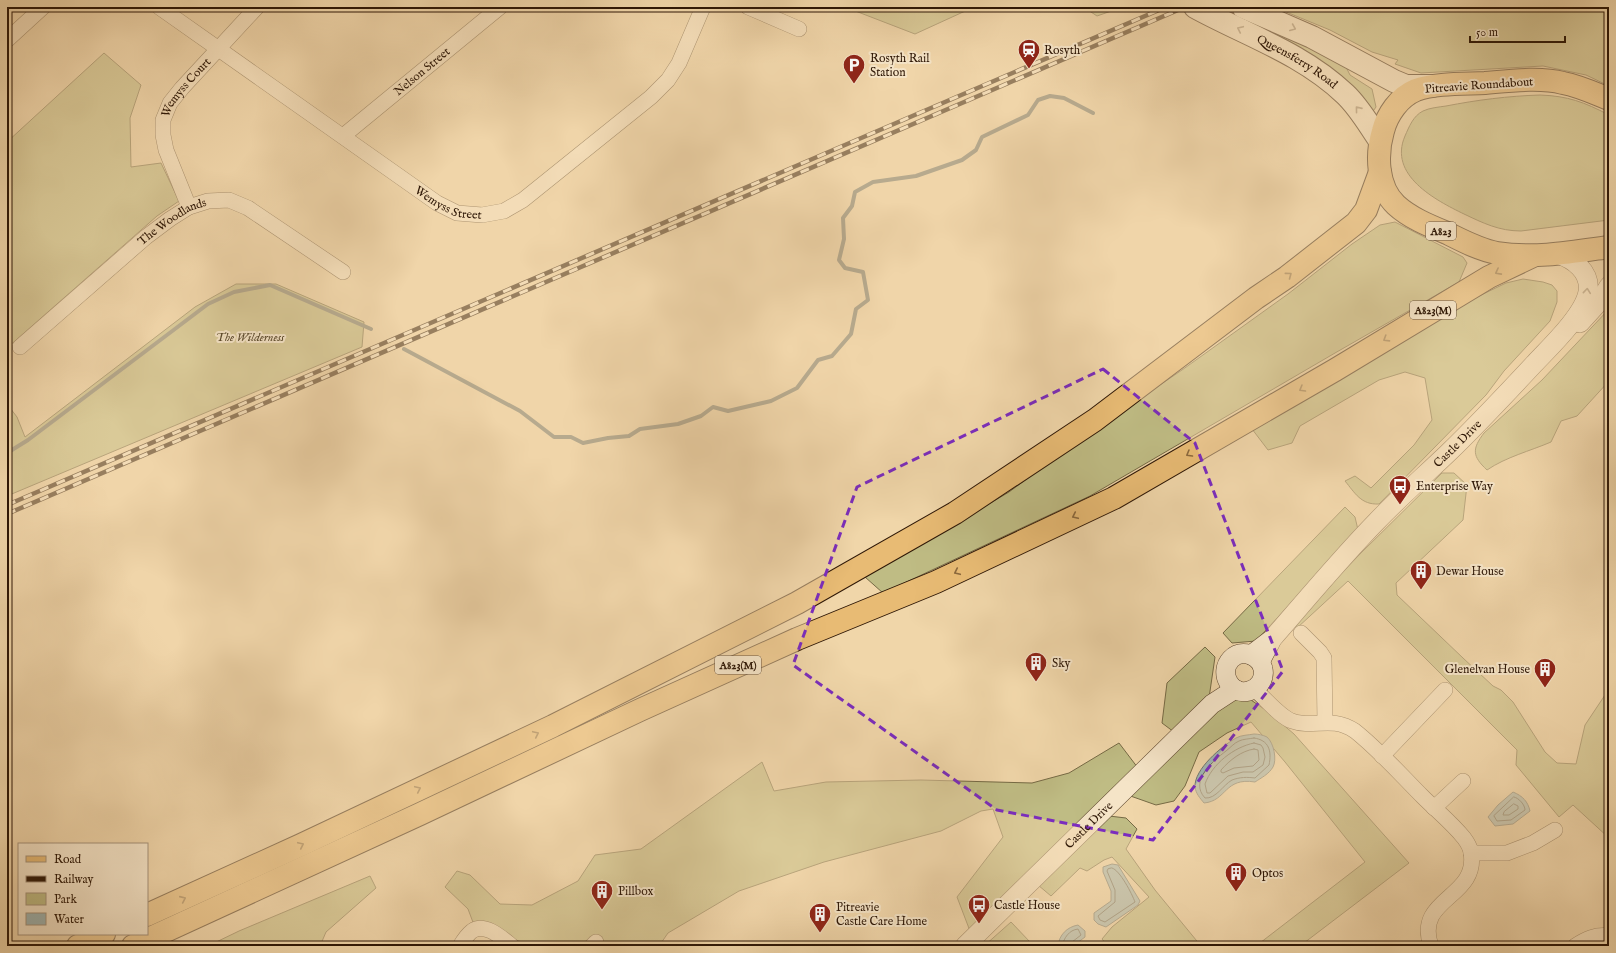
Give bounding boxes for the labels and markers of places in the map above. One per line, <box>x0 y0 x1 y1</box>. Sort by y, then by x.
station icon: Rosyth <box>1016 37 1042 70</box>
place label: Rosyth <box>1044 43 1081 58</box>
place label: Rosyth Rail Station <box>870 51 930 80</box>
parking icon: Rosyth Rail Station <box>841 52 867 85</box>
bus stop icon: Enterprise Way <box>1387 473 1413 506</box>
place label: Enterprise Way <box>1416 479 1493 495</box>
building icon: Dewar House <box>1408 558 1434 591</box>
place label: Dewar House <box>1436 564 1504 579</box>
building icon: Sky <box>1023 650 1049 683</box>
place label: Sky <box>1052 656 1071 671</box>
building icon: Glenelvan House <box>1532 656 1558 689</box>
place label: Glenelvan House <box>1445 662 1530 677</box>
building icon: Optos <box>1223 860 1249 893</box>
place label: Optos <box>1252 866 1283 882</box>
building icon: Pillbox <box>589 878 615 911</box>
place label: Pillbox <box>618 884 653 899</box>
bus stop icon: Castle House <box>966 892 992 925</box>
place label: Castle House <box>994 898 1060 913</box>
place label: Pitreavie Castle Care Home <box>836 900 928 929</box>
building icon: Pitreavie Castle Care Home <box>807 901 833 934</box>

